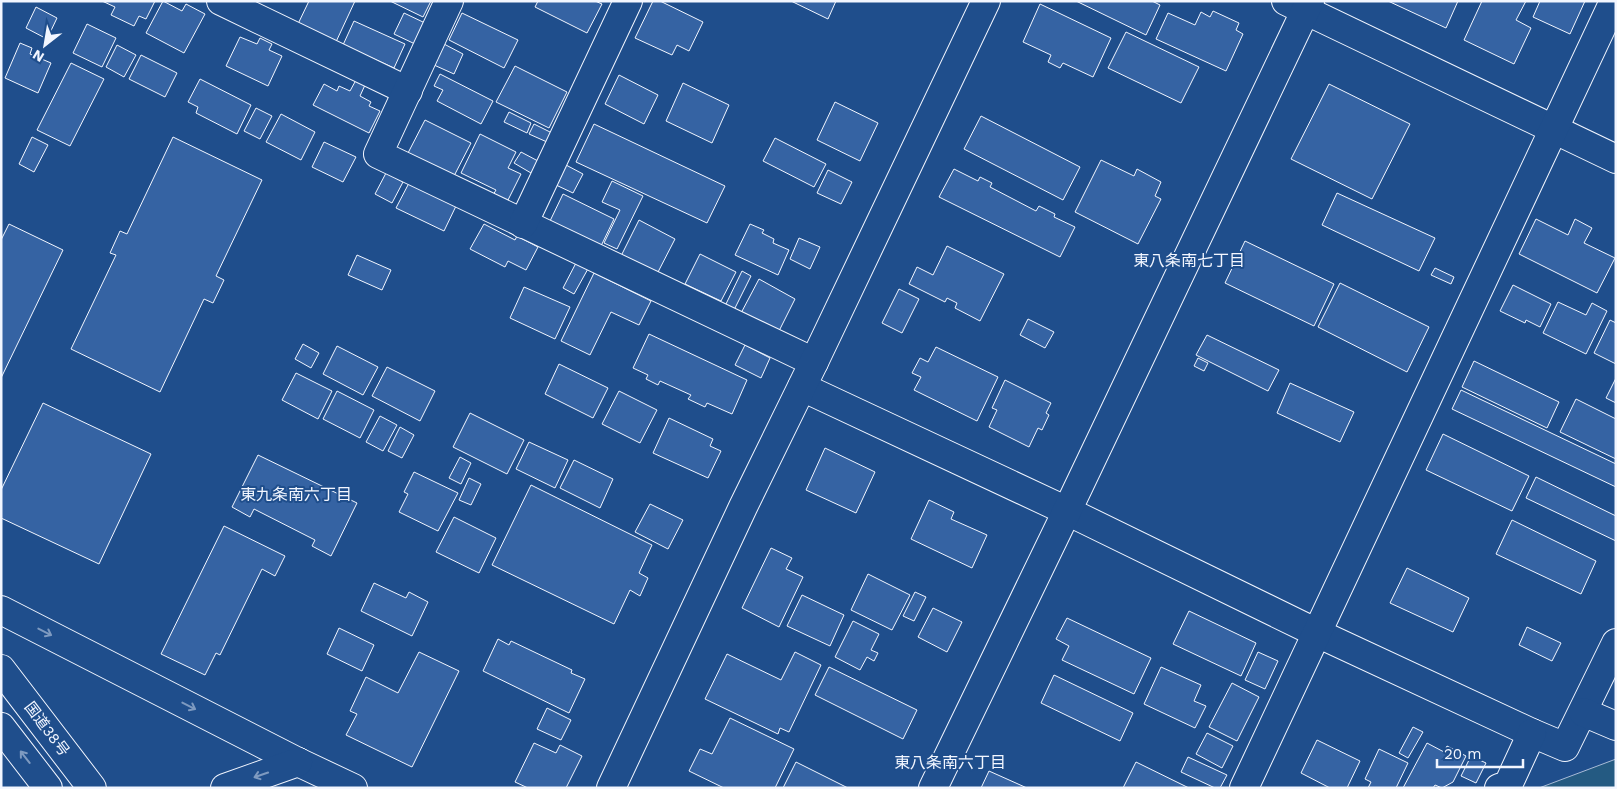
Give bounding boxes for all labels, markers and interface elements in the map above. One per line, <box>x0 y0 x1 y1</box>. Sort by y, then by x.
north arrow <box>20 20 70 70</box>
text: N <box>30 47 47 66</box>
district label: 東八条南七丁目 <box>1133 251 1245 270</box>
district label: 東九条南六丁目 <box>240 485 352 504</box>
one-way arrow <box>37 627 52 637</box>
street label: 国道38号 <box>21 698 73 760</box>
one-way arrow <box>181 702 196 711</box>
scale bar <box>1437 736 1523 768</box>
text: 20 m <box>1444 745 1482 763</box>
one-way arrow <box>19 751 30 764</box>
district label: 東八条南六丁目 <box>894 753 1006 772</box>
one-way arrow <box>254 771 269 780</box>

